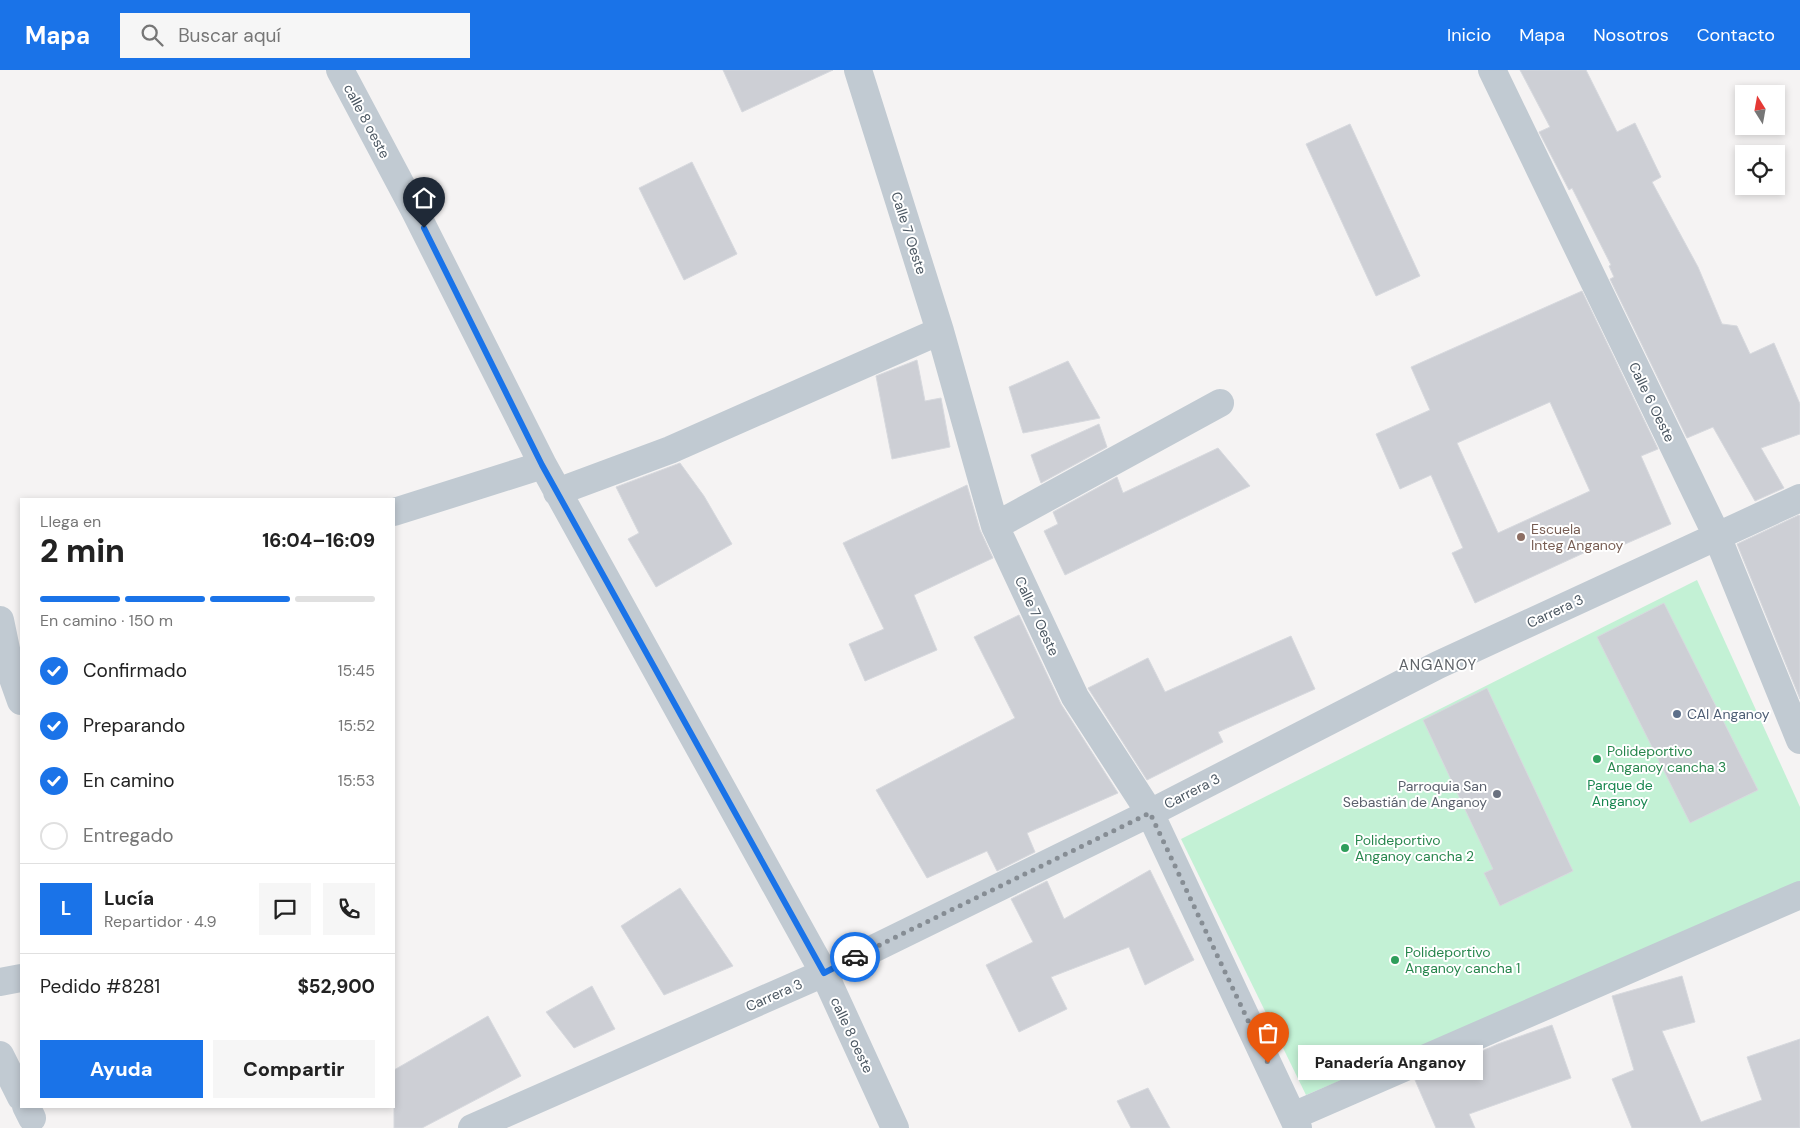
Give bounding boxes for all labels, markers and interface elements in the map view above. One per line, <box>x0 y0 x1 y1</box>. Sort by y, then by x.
search box <box>120 13 470 58</box>
text: Mapa <box>25 20 90 51</box>
icon: search <box>138 21 166 49</box>
text: Buscar aquí <box>178 23 281 48</box>
text: Inicio <box>1447 23 1491 47</box>
text: Mapa <box>1519 23 1565 47</box>
text: Nosotros <box>1593 23 1669 47</box>
text: Contacto <box>1697 23 1775 47</box>
street label: calle 8 oeste <box>340 81 394 161</box>
north arrow <box>1735 85 1785 135</box>
map controls <box>1735 85 1785 195</box>
button: locate <box>1735 145 1785 195</box>
pin <box>403 177 445 228</box>
icon: home <box>410 184 438 212</box>
street label: Calle 7 Oeste <box>887 190 931 276</box>
street label: Calle 6 Oeste <box>1625 359 1679 445</box>
text: Llega en <box>40 511 101 532</box>
place label: Escuela Integ Anganoy <box>1531 520 1624 554</box>
text: 16:04–16:09 <box>262 528 375 553</box>
text: 2 min <box>40 530 125 572</box>
marker: Escuela Integ Anganoy <box>1515 531 1527 543</box>
street label: Calle 7 Oeste <box>1011 573 1063 659</box>
street label: Carrera 3 <box>1524 590 1586 632</box>
text: En camino · 150 m <box>40 610 173 631</box>
district label: ANGANOY <box>1399 655 1477 675</box>
icon: check <box>40 657 68 685</box>
text: Confirmado <box>83 658 187 683</box>
text: 15:45 <box>338 660 375 681</box>
place label: CAI Anganoy <box>1687 705 1770 723</box>
marker: CAI Anganoy <box>1671 708 1683 720</box>
icon: check <box>40 712 68 740</box>
text: Preparando <box>83 713 185 738</box>
text: 15:52 <box>338 715 375 736</box>
place label: Polideportivo Anganoy cancha 3 <box>1607 742 1726 776</box>
marker: Polideportivo Anganoy cancha 3 <box>1591 753 1603 765</box>
icon: check <box>40 767 68 795</box>
text: En camino <box>83 768 175 793</box>
street label: Carrera 3 <box>1161 769 1223 813</box>
text: 15:53 <box>338 770 375 791</box>
park label: Parque de Anganoy <box>1587 776 1653 810</box>
place label: Parroquia San Sebastián de Anganoy <box>1343 777 1487 811</box>
marker: Parroquia San Sebastián de Anganoy <box>1491 788 1503 800</box>
text: Entregado <box>83 823 174 848</box>
place label: Polideportivo Anganoy cancha 2 <box>1355 831 1474 865</box>
marker: Polideportivo Anganoy cancha 2 <box>1339 842 1351 854</box>
button: chat <box>259 883 311 935</box>
button: phone <box>323 883 375 935</box>
text: Lucía <box>104 886 154 911</box>
text: L <box>61 896 71 921</box>
text: Repartidor · 4.9 <box>104 911 216 932</box>
courier <box>830 932 880 982</box>
icon: car <box>841 943 869 971</box>
place label: Polideportivo Anganoy cancha 1 <box>1405 943 1520 977</box>
marker: Polideportivo Anganoy cancha 1 <box>1389 954 1401 966</box>
text: Pedido #8281 <box>40 974 160 999</box>
text: $52,900 <box>297 974 375 999</box>
street label: Carrera 3 <box>743 974 805 1016</box>
street label: calle 8 oeste <box>827 994 878 1076</box>
pin <box>1247 1012 1289 1063</box>
icon: bag <box>1254 1019 1282 1047</box>
button: Ayuda <box>40 1040 203 1098</box>
button: Compartir <box>213 1040 375 1098</box>
callout: Panadería Anganoy <box>1298 1046 1483 1080</box>
text: Panadería Anganoy <box>1315 1052 1466 1073</box>

